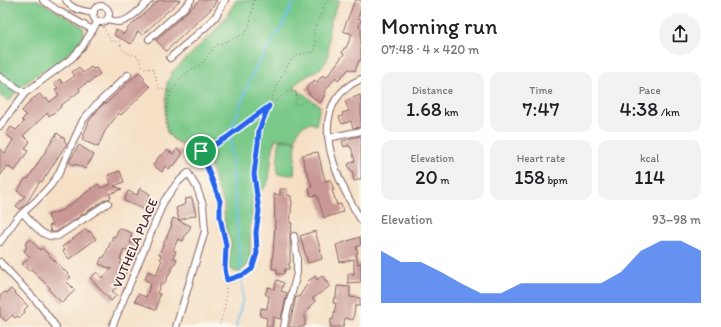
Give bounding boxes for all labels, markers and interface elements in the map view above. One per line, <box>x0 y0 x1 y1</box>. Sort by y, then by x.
text: Morning run <box>381 13 497 40</box>
button: share <box>659 13 701 55</box>
text: 07:48 · 4 × 420 m <box>381 42 479 57</box>
text: Distance <box>412 84 453 97</box>
text: Time <box>529 84 553 97</box>
text: Pace <box>639 84 661 97</box>
text: 1.68 <box>406 97 442 121</box>
text: 7:47 <box>523 97 559 121</box>
text: 4:38 <box>619 97 658 121</box>
text: km <box>442 106 459 119</box>
text: /km <box>658 106 680 119</box>
pin <box>184 134 218 168</box>
icon: arrive <box>190 140 212 162</box>
text: Elevation <box>410 152 454 165</box>
text: Heart rate <box>517 152 565 165</box>
text: kcal <box>640 152 659 165</box>
text: 20 <box>415 165 438 189</box>
text: 158 <box>514 165 545 189</box>
text: 114 <box>634 165 665 189</box>
text: m <box>438 174 450 187</box>
text: bpm <box>545 174 568 187</box>
street label: VUTHELA PLACE <box>109 196 161 290</box>
text: Elevation <box>381 212 433 227</box>
text: 93–98 m <box>652 212 701 227</box>

